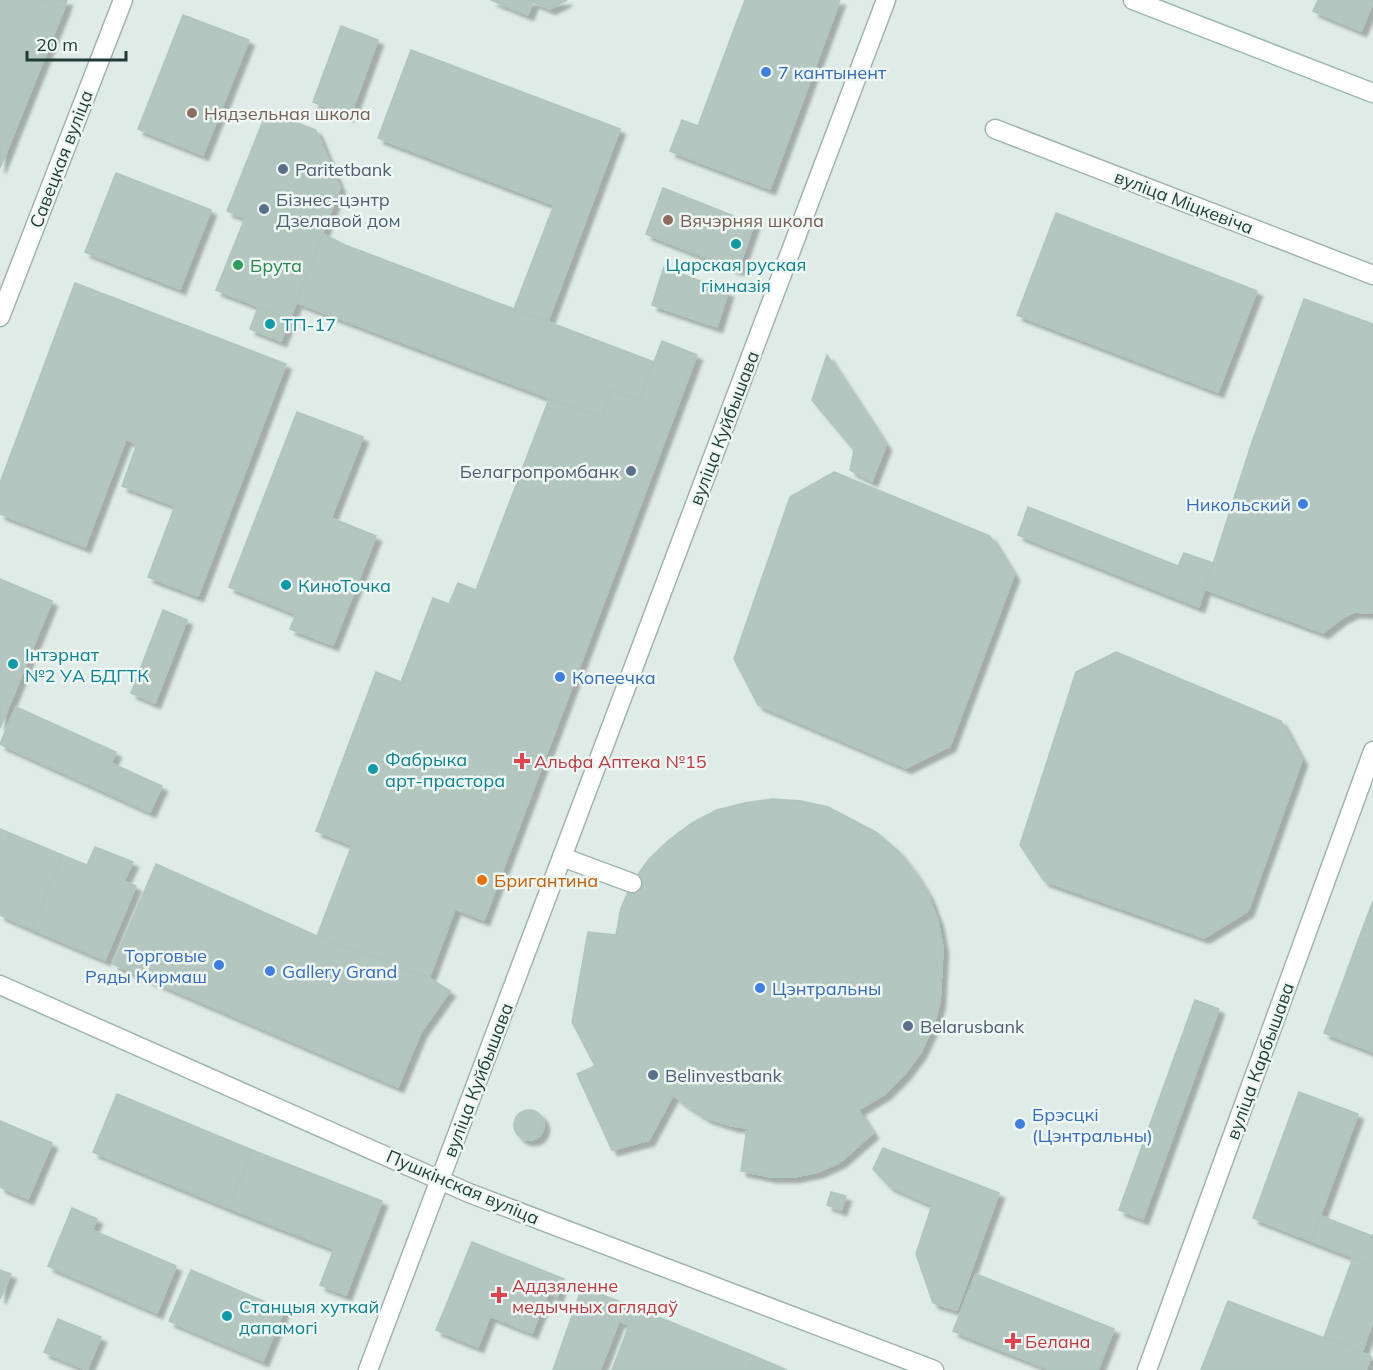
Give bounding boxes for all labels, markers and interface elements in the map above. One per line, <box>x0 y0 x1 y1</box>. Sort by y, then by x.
scale bar <box>27 24 126 62</box>
text: 20 m <box>36 33 78 56</box>
place label: 7 кантынент <box>778 61 887 84</box>
marker: 7 кантынент <box>759 65 773 79</box>
street label: Савецкая вуліца <box>24 87 98 231</box>
place label: Нядзельная школа <box>204 102 371 125</box>
marker: Нядзельная школа <box>185 106 199 120</box>
place label: Paritetbank <box>295 158 392 181</box>
marker: Paritetbank <box>276 162 290 176</box>
street label: вуліца Міцкевіча <box>1111 165 1257 239</box>
place label: Бізнес-цэнтр Дзелавой дом <box>276 188 401 232</box>
marker: Бізнес-цэнтр Дзелавой дом <box>257 202 271 216</box>
place label: Вячэрняя школа <box>680 209 824 232</box>
marker: Вячэрняя школа <box>661 213 675 227</box>
marker: Царская руская гімназія <box>729 237 743 251</box>
place label: Царская руская гімназія <box>666 253 806 297</box>
place label: Брута <box>250 254 302 277</box>
marker: Брута <box>231 258 245 272</box>
place label: ТП-17 <box>282 313 336 336</box>
marker: ТП-17 <box>263 317 277 331</box>
street label: вуліца Куйбышава <box>684 348 764 508</box>
place label: Белагропромбанк <box>460 460 619 483</box>
marker: Белагропромбанк <box>624 464 638 478</box>
place label: Никольский <box>1186 493 1291 516</box>
marker: Никольский <box>1296 497 1310 511</box>
place label: КиноТочка <box>298 574 391 597</box>
marker: КиноТочка <box>279 578 293 592</box>
place label: Інтэрнат №2 УА БДГТК <box>25 643 149 687</box>
marker: Інтэрнат №2 УА БДГТК <box>6 657 20 671</box>
place label: Копеечка <box>572 666 656 689</box>
marker: Копеечка <box>553 670 567 684</box>
place label: Фабрыка арт-прастора <box>385 748 505 792</box>
place label: Альфа Аптека №15 <box>534 750 707 773</box>
marker: Альфа Аптека №15 <box>515 754 529 768</box>
marker: Фабрыка арт-прастора <box>366 762 380 776</box>
place label: Бригантина <box>494 869 598 892</box>
marker: Бригантина <box>475 873 489 887</box>
place label: Торговые Ряды Кирмаш <box>85 944 207 988</box>
marker: Торговые Ряды Кирмаш <box>212 958 226 972</box>
place label: Gallery Grand <box>282 960 397 983</box>
marker: Gallery Grand <box>263 964 277 978</box>
place label: Цэнтральны <box>772 977 881 1000</box>
street label: вуліца Карбышава <box>1221 979 1299 1143</box>
marker: Цэнтральны <box>753 981 767 995</box>
street label: вуліца Куйбышава <box>438 1000 518 1160</box>
place label: Belarusbank <box>920 1015 1025 1038</box>
marker: Belarusbank <box>901 1019 915 1033</box>
place label: Belinvestbank <box>665 1064 783 1087</box>
marker: Belinvestbank <box>646 1068 660 1082</box>
place label: Брэсцкі (Цэнтральны) <box>1032 1103 1153 1147</box>
marker: Брэсцкі (Цэнтральны) <box>1013 1117 1027 1131</box>
street label: Пушкінская вуліца <box>383 1144 543 1230</box>
place label: Аддзяленне медычных аглядаў <box>512 1274 678 1318</box>
marker: Аддзяленне медычных аглядаў <box>490 1286 508 1304</box>
place label: Станцыя хуткай дапамогі <box>239 1295 379 1339</box>
marker: Станцыя хуткай дапамогі <box>220 1309 234 1323</box>
place label: Белана <box>1025 1330 1090 1353</box>
marker: Белана <box>1006 1334 1020 1348</box>

